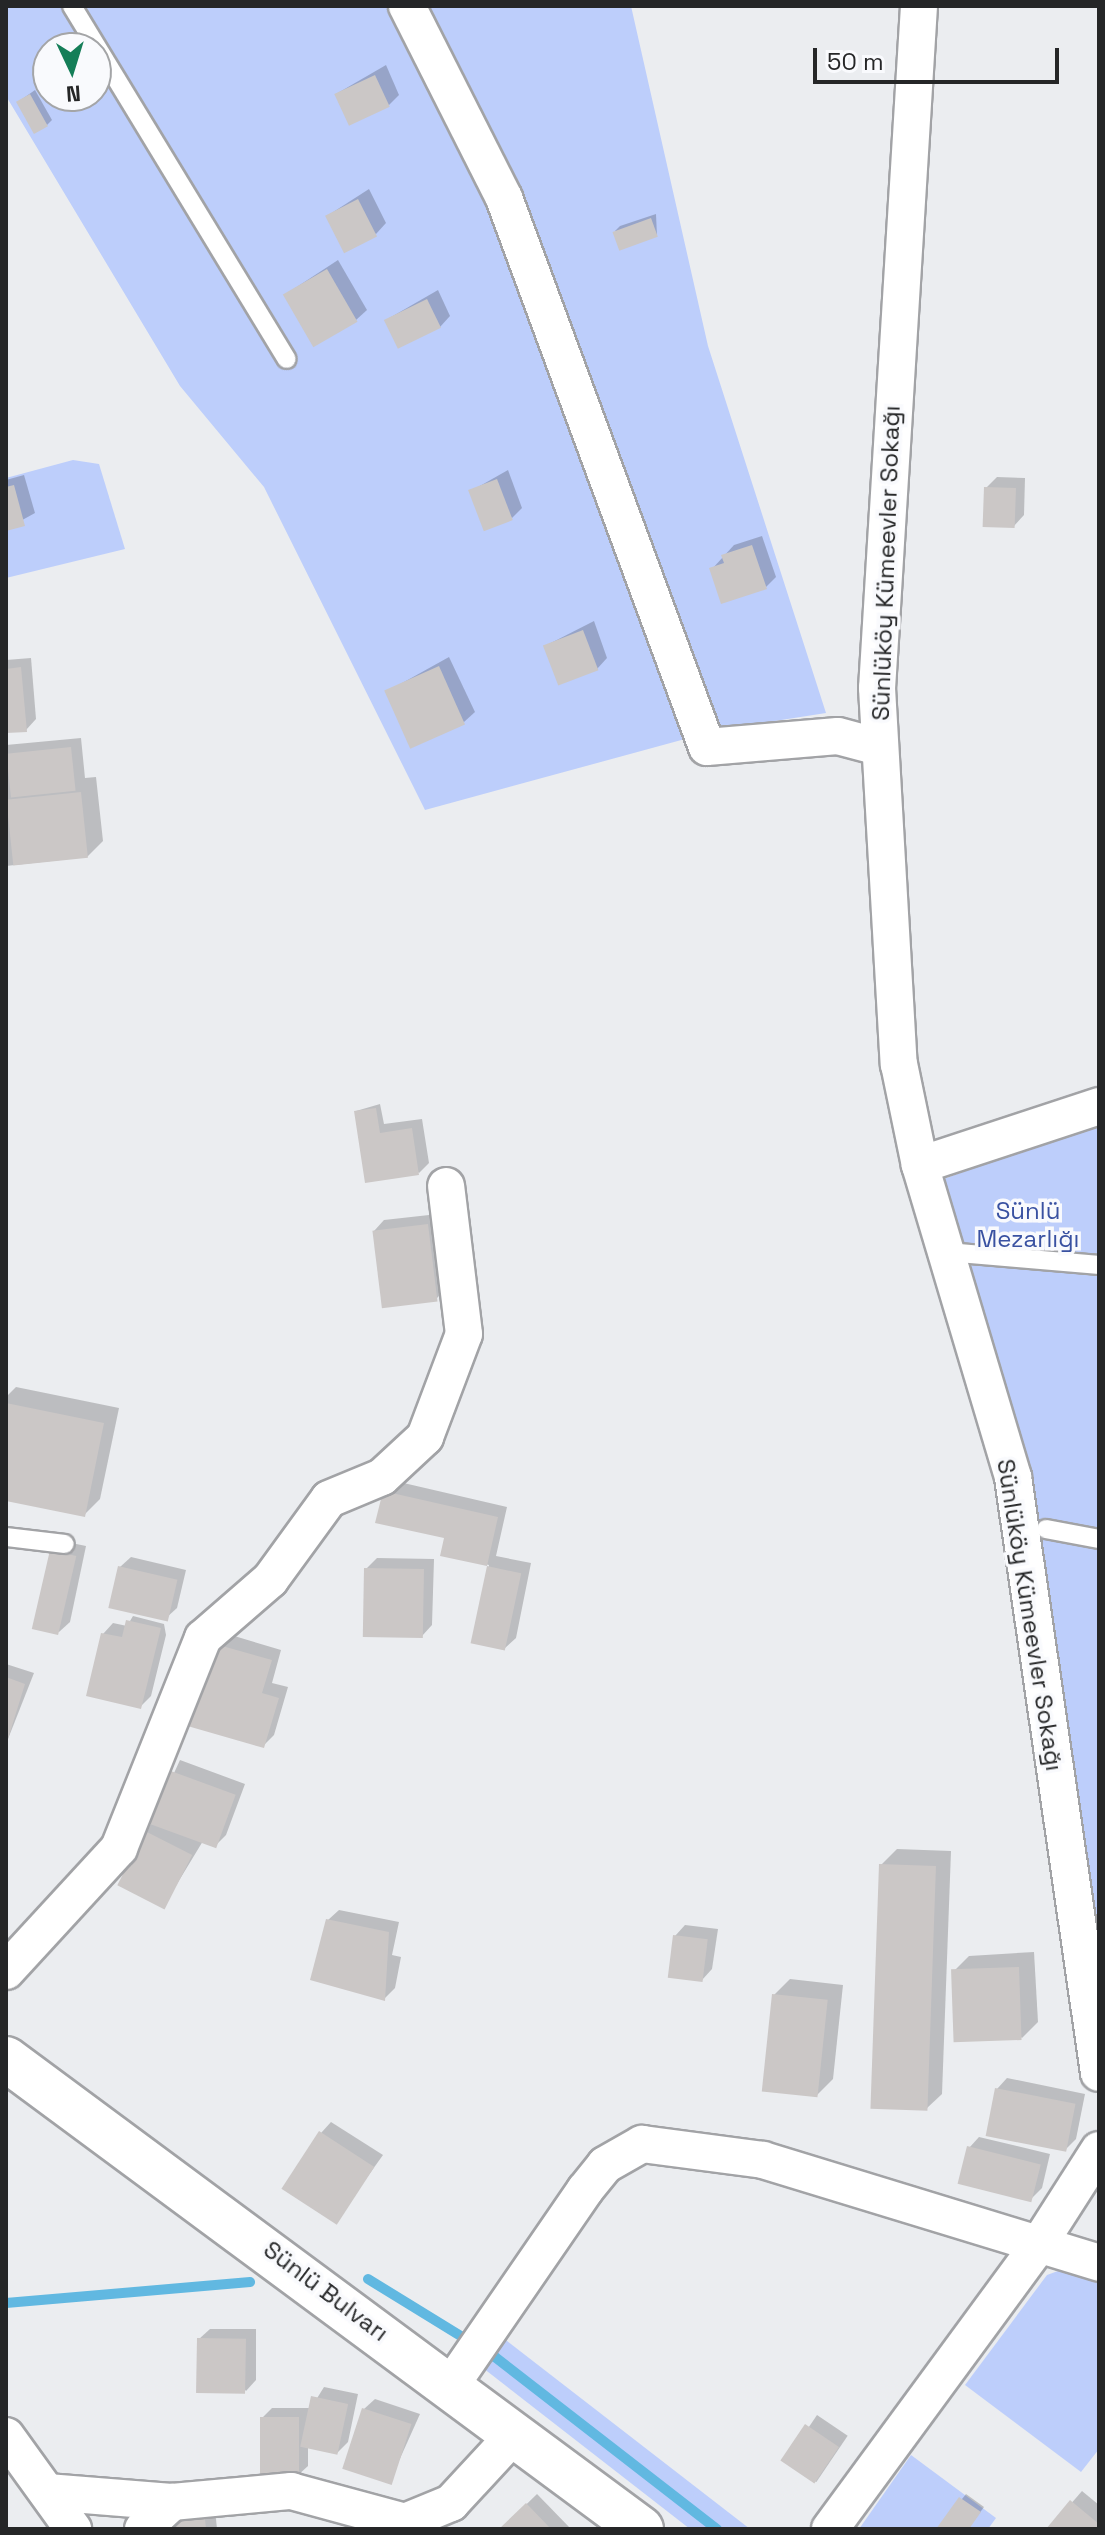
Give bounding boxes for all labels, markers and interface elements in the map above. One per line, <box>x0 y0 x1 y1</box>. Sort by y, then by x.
north arrow <box>32 32 112 112</box>
scale bar <box>817 32 1063 82</box>
text: 50 m <box>827 46 884 77</box>
text: N <box>65 79 82 108</box>
street label: Sünlüköy Kümeevler Sokağı <box>866 405 906 721</box>
park label: Sünlü Mezarlığı <box>977 1197 1079 1253</box>
street label: Sünlüköy Kümeevler Sokağı <box>991 1457 1069 1773</box>
street label: Sünlü Bulvarı <box>258 2235 394 2347</box>

